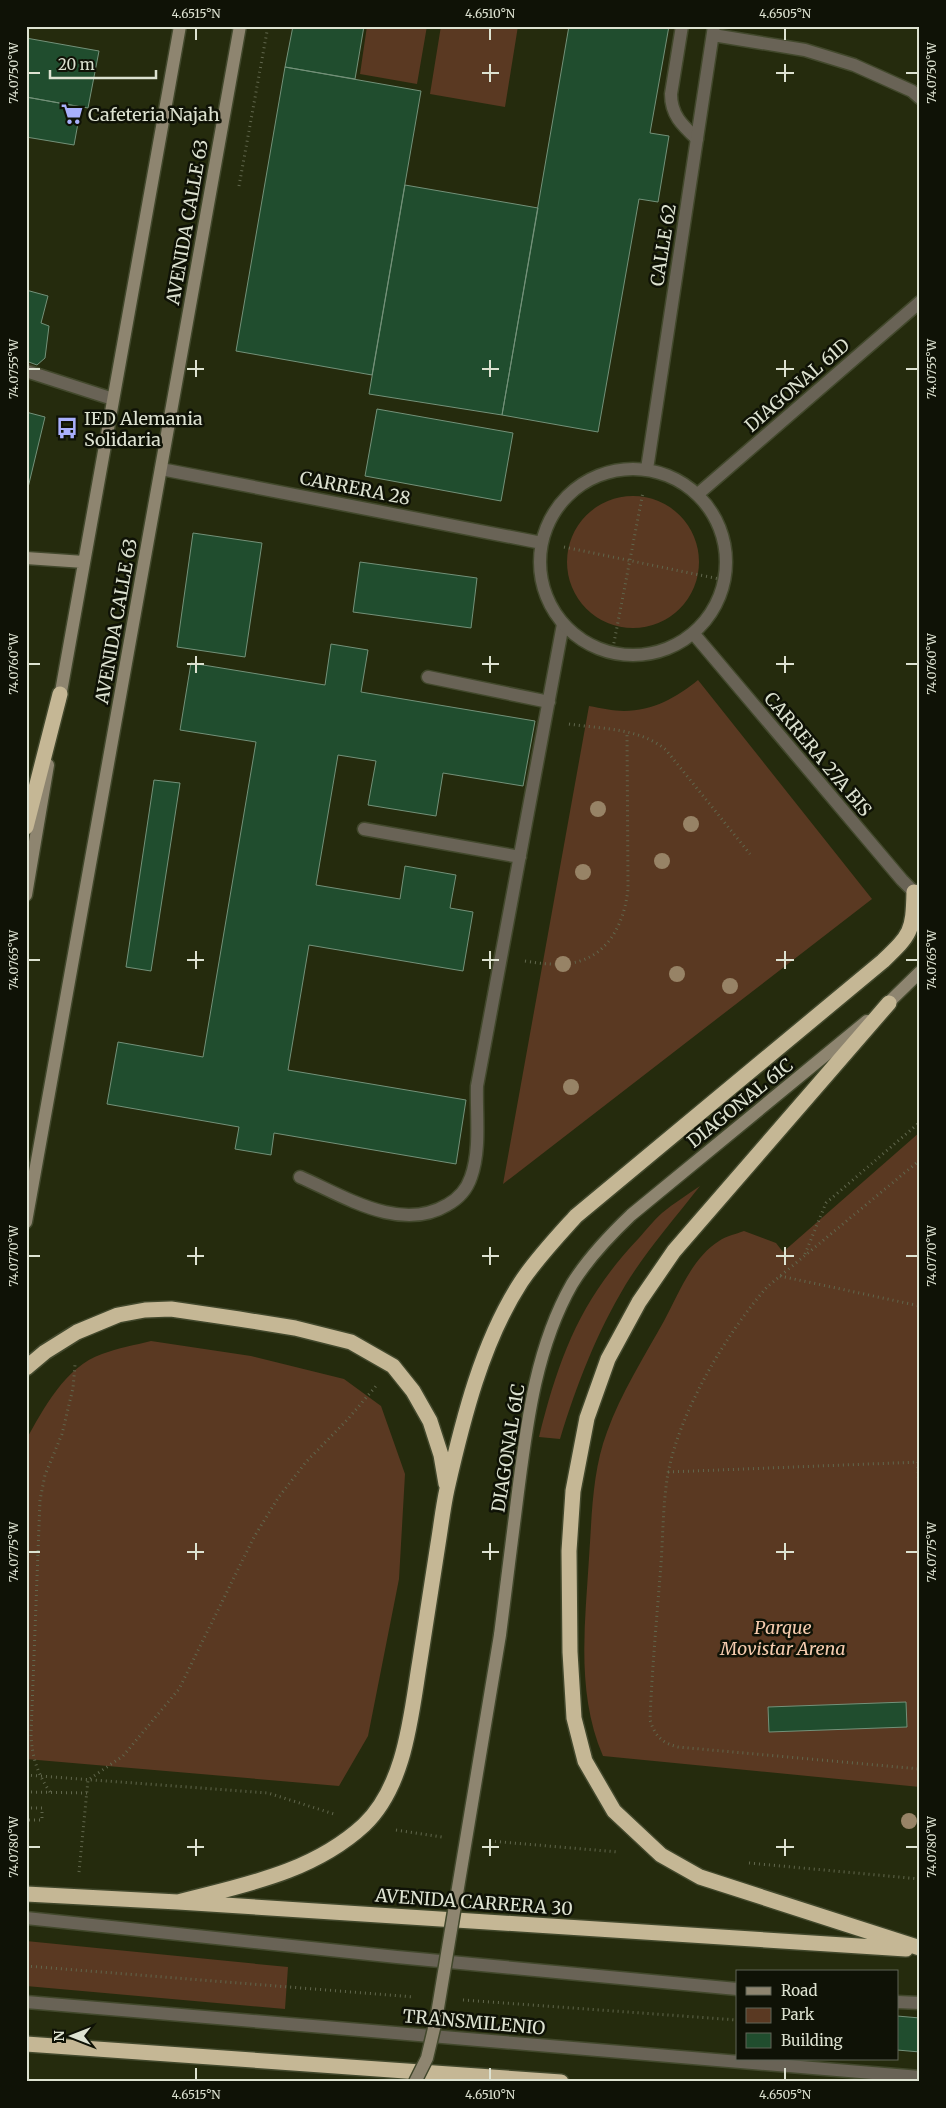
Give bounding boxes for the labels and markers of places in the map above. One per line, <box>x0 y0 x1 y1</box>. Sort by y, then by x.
supermarket icon: Cafeteria Najah <box>59 101 85 127</box>
place label: Cafeteria Najah <box>88 103 220 126</box>
place label: IED Alemania Solidaria <box>84 407 203 451</box>
bus stop icon: IED Alemania Solidaria <box>54 415 80 441</box>

